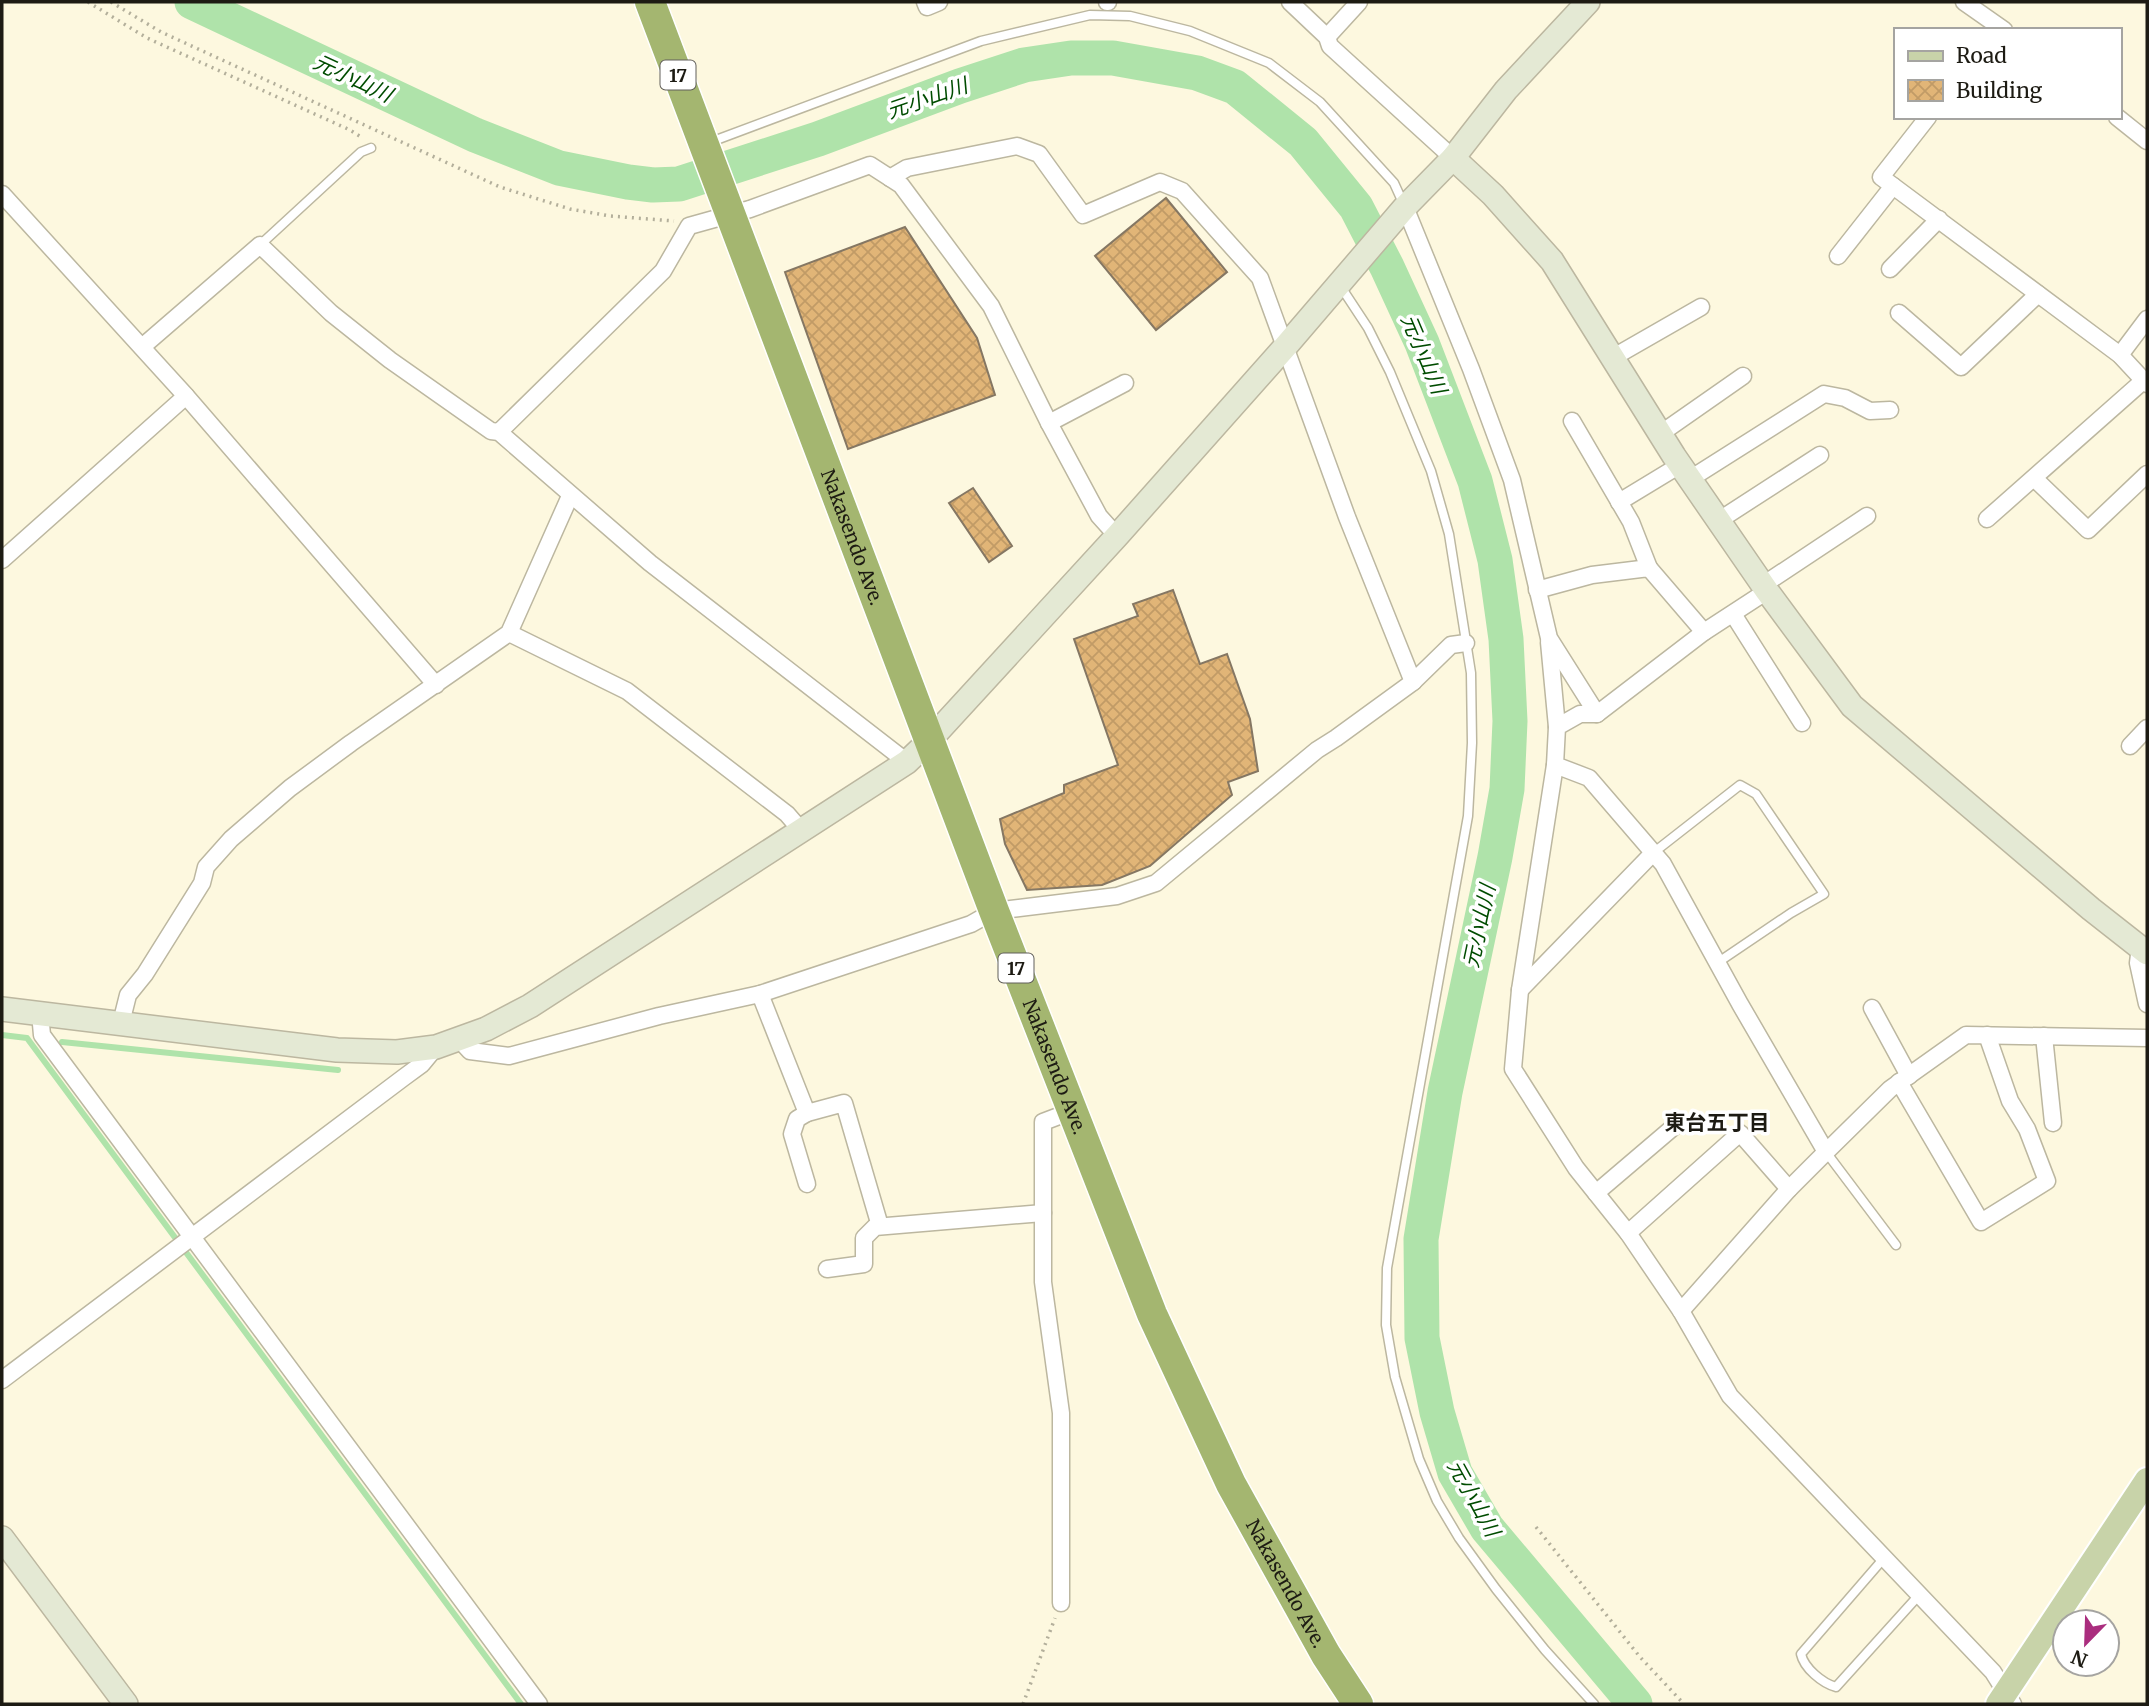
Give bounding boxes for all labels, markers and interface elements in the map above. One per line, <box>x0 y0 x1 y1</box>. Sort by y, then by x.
legend <box>1894 28 2121 119</box>
text: Road <box>1956 42 2007 69</box>
water label: 元小山川 <box>309 48 399 109</box>
road number: 17 <box>660 60 696 90</box>
water label: 元小山川 <box>883 71 973 124</box>
text: Building <box>1956 77 2043 104</box>
water label: 元小山川 <box>1395 310 1454 400</box>
street label: Nakasendo Ave. <box>816 466 889 608</box>
water label: 元小山川 <box>1457 880 1501 970</box>
road number: 17 <box>998 953 1034 982</box>
street label: Nakasendo Ave. <box>1018 995 1092 1138</box>
district label: 東台五丁目 <box>1665 1109 1770 1136</box>
water label: 元小山川 <box>1442 1455 1507 1543</box>
street label: Nakasendo Ave. <box>1241 1515 1332 1652</box>
north arrow <box>2051 1608 2121 1678</box>
text: N <box>2068 1645 2091 1673</box>

